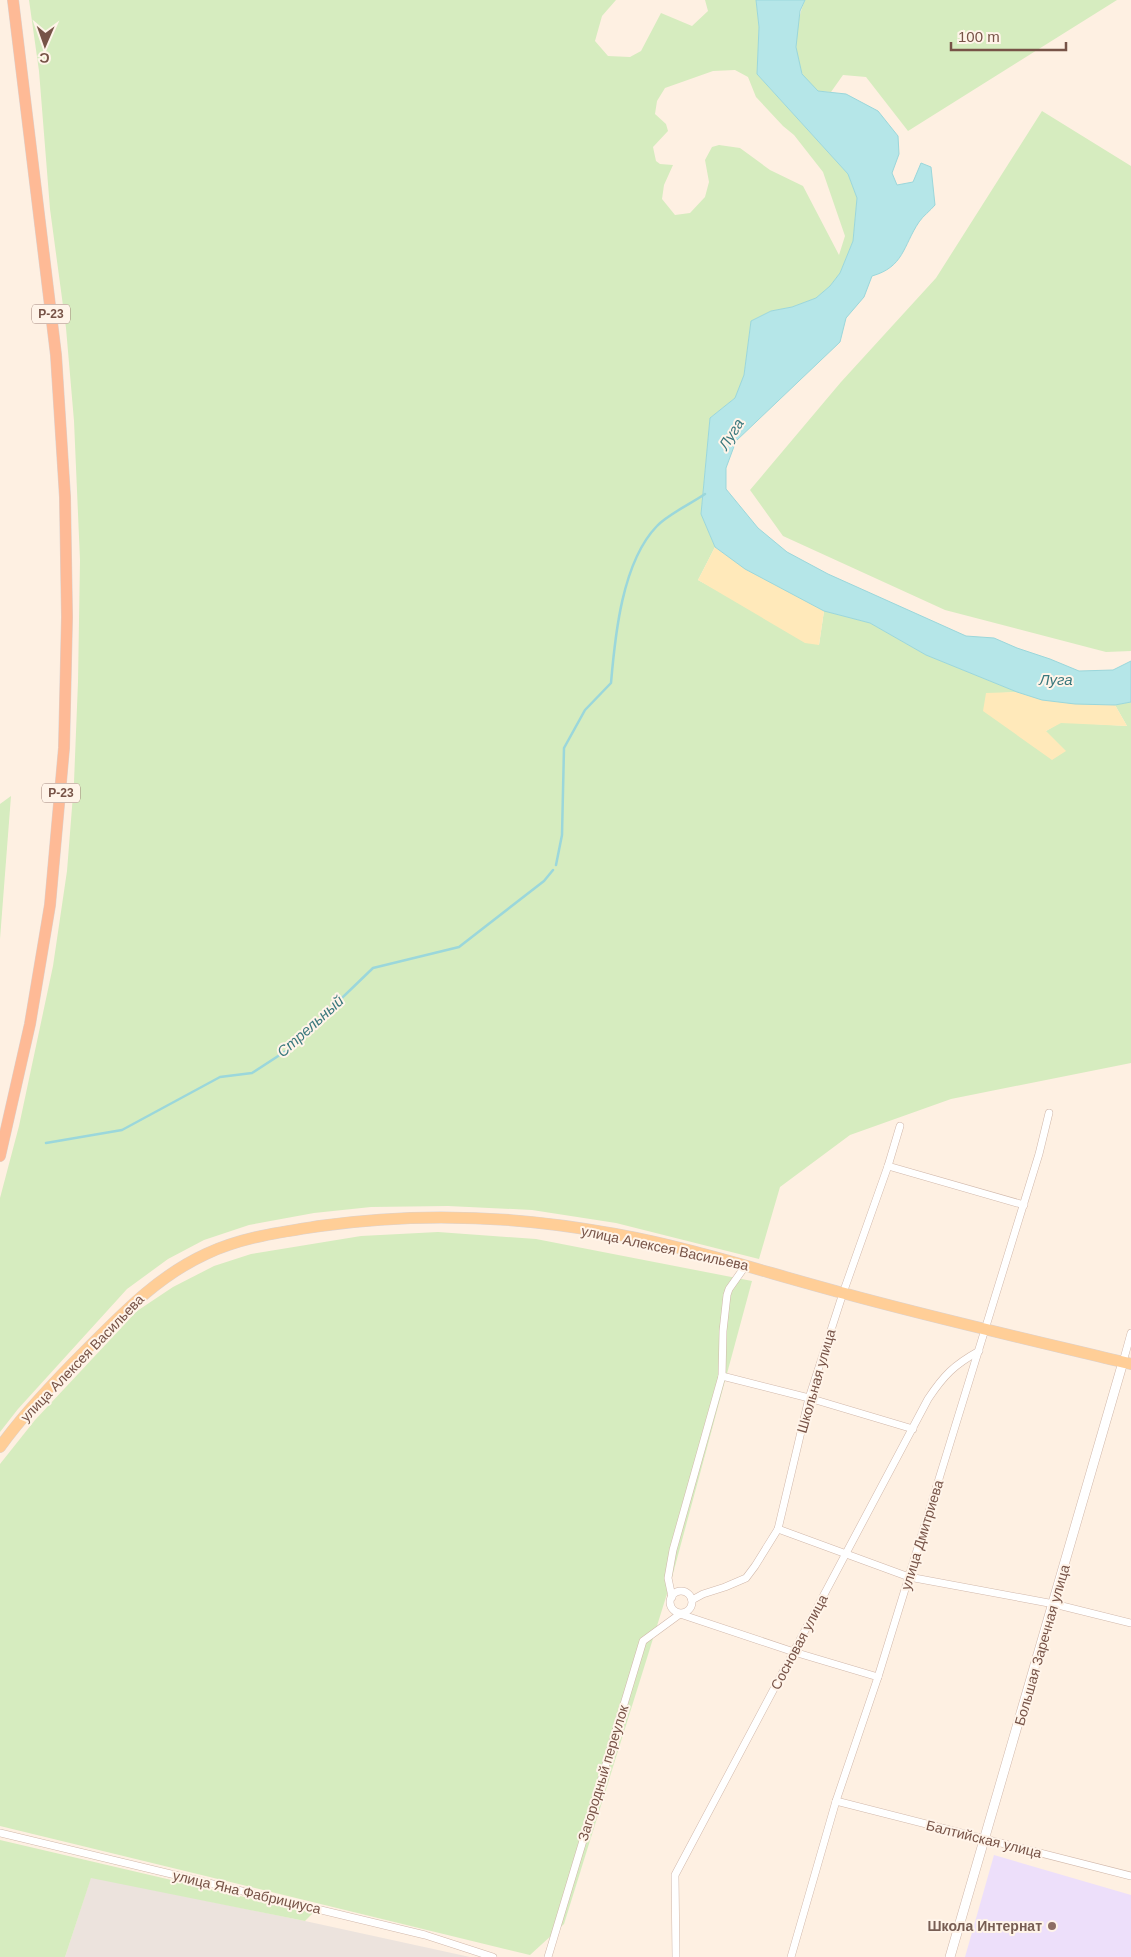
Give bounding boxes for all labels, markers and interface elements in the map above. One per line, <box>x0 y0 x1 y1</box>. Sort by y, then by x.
north arrow <box>20 20 70 70</box>
scale bar <box>951 20 1066 52</box>
text: 100 m <box>958 28 1000 45</box>
text: С <box>39 50 50 66</box>
road number: Р-23 <box>32 304 70 324</box>
water label: Луга <box>714 415 747 453</box>
water label: Луга <box>1038 671 1073 688</box>
road number: Р-23 <box>42 784 80 802</box>
water label: Стрельный <box>273 991 347 1060</box>
street label: улица Алексея Васильева <box>580 1222 750 1274</box>
street label: улица Алексея Васильева <box>17 1291 147 1425</box>
street label: Школьная улица <box>793 1327 839 1435</box>
street label: улица Дмитриева <box>898 1478 946 1592</box>
street label: Большая Заречная улица <box>1011 1562 1073 1727</box>
street label: Сосновая улица <box>767 1592 831 1692</box>
street label: Загородный переулок <box>575 1702 632 1843</box>
street label: Балтийская улица <box>925 1817 1044 1861</box>
street label: улица Яна Фабрициуса <box>171 1867 323 1917</box>
place label: Школа Интернат <box>928 1918 1042 1934</box>
marker: Школа Интернат <box>1046 1920 1058 1932</box>

